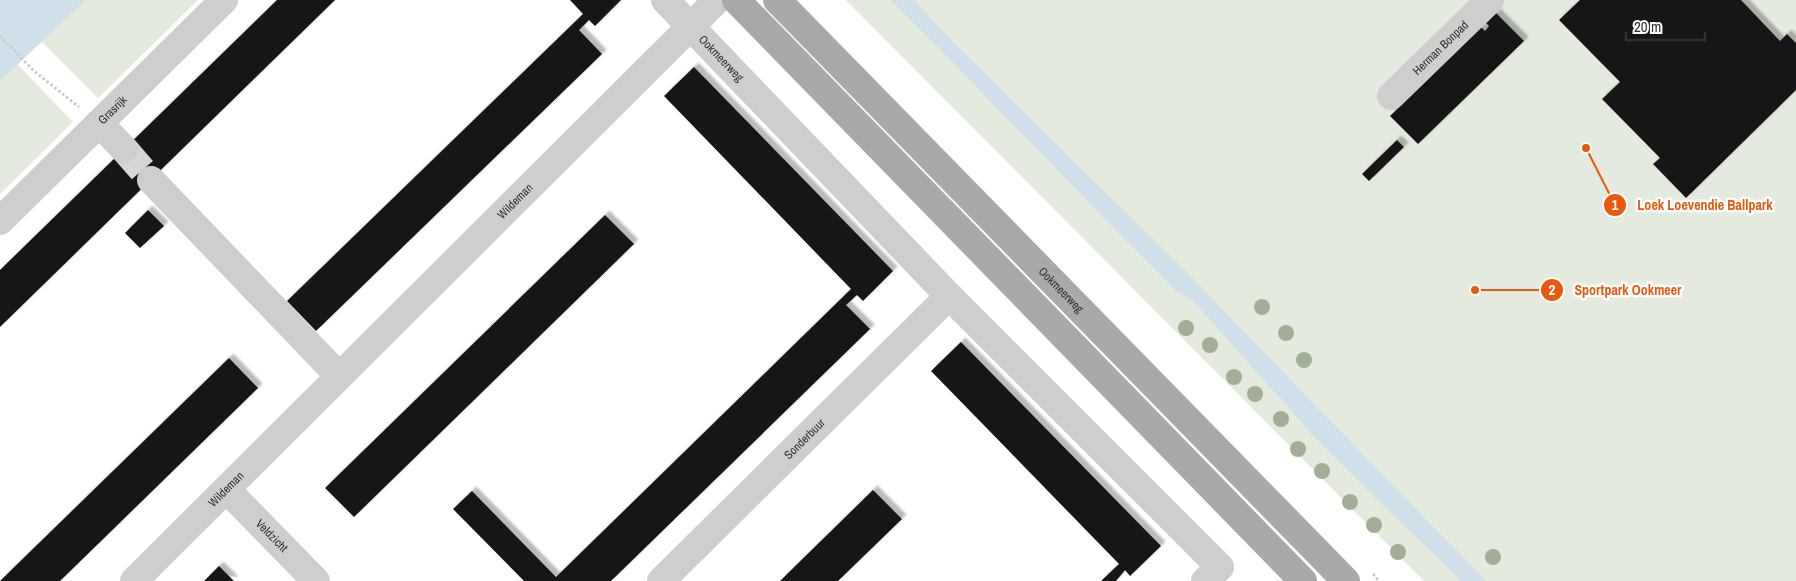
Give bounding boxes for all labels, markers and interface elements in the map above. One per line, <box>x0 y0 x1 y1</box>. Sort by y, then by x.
scale bar <box>1626 10 1705 42</box>
text: 20 m <box>1634 16 1661 37</box>
street label: Herman Bonpad <box>1409 17 1472 79</box>
street label: Ookmeerweg <box>695 32 747 85</box>
street label: Grasrijk <box>95 92 130 128</box>
street label: Wildeman <box>494 180 536 223</box>
callout: Loek Loevendie Ballpark <box>1602 190 1782 219</box>
text: 1 <box>1612 194 1619 215</box>
text: Loek Loevendie Ballpark <box>1637 196 1773 214</box>
street label: Ookmeerweg <box>1035 264 1088 317</box>
callout: Sportpark Ookmeer <box>1539 275 1692 304</box>
text: 2 <box>1549 279 1556 300</box>
text: Sportpark Ookmeer <box>1574 281 1682 299</box>
street label: Sonderbuur <box>781 415 829 463</box>
street label: Wildeman <box>205 468 247 511</box>
street label: Veldzicht <box>252 516 292 556</box>

